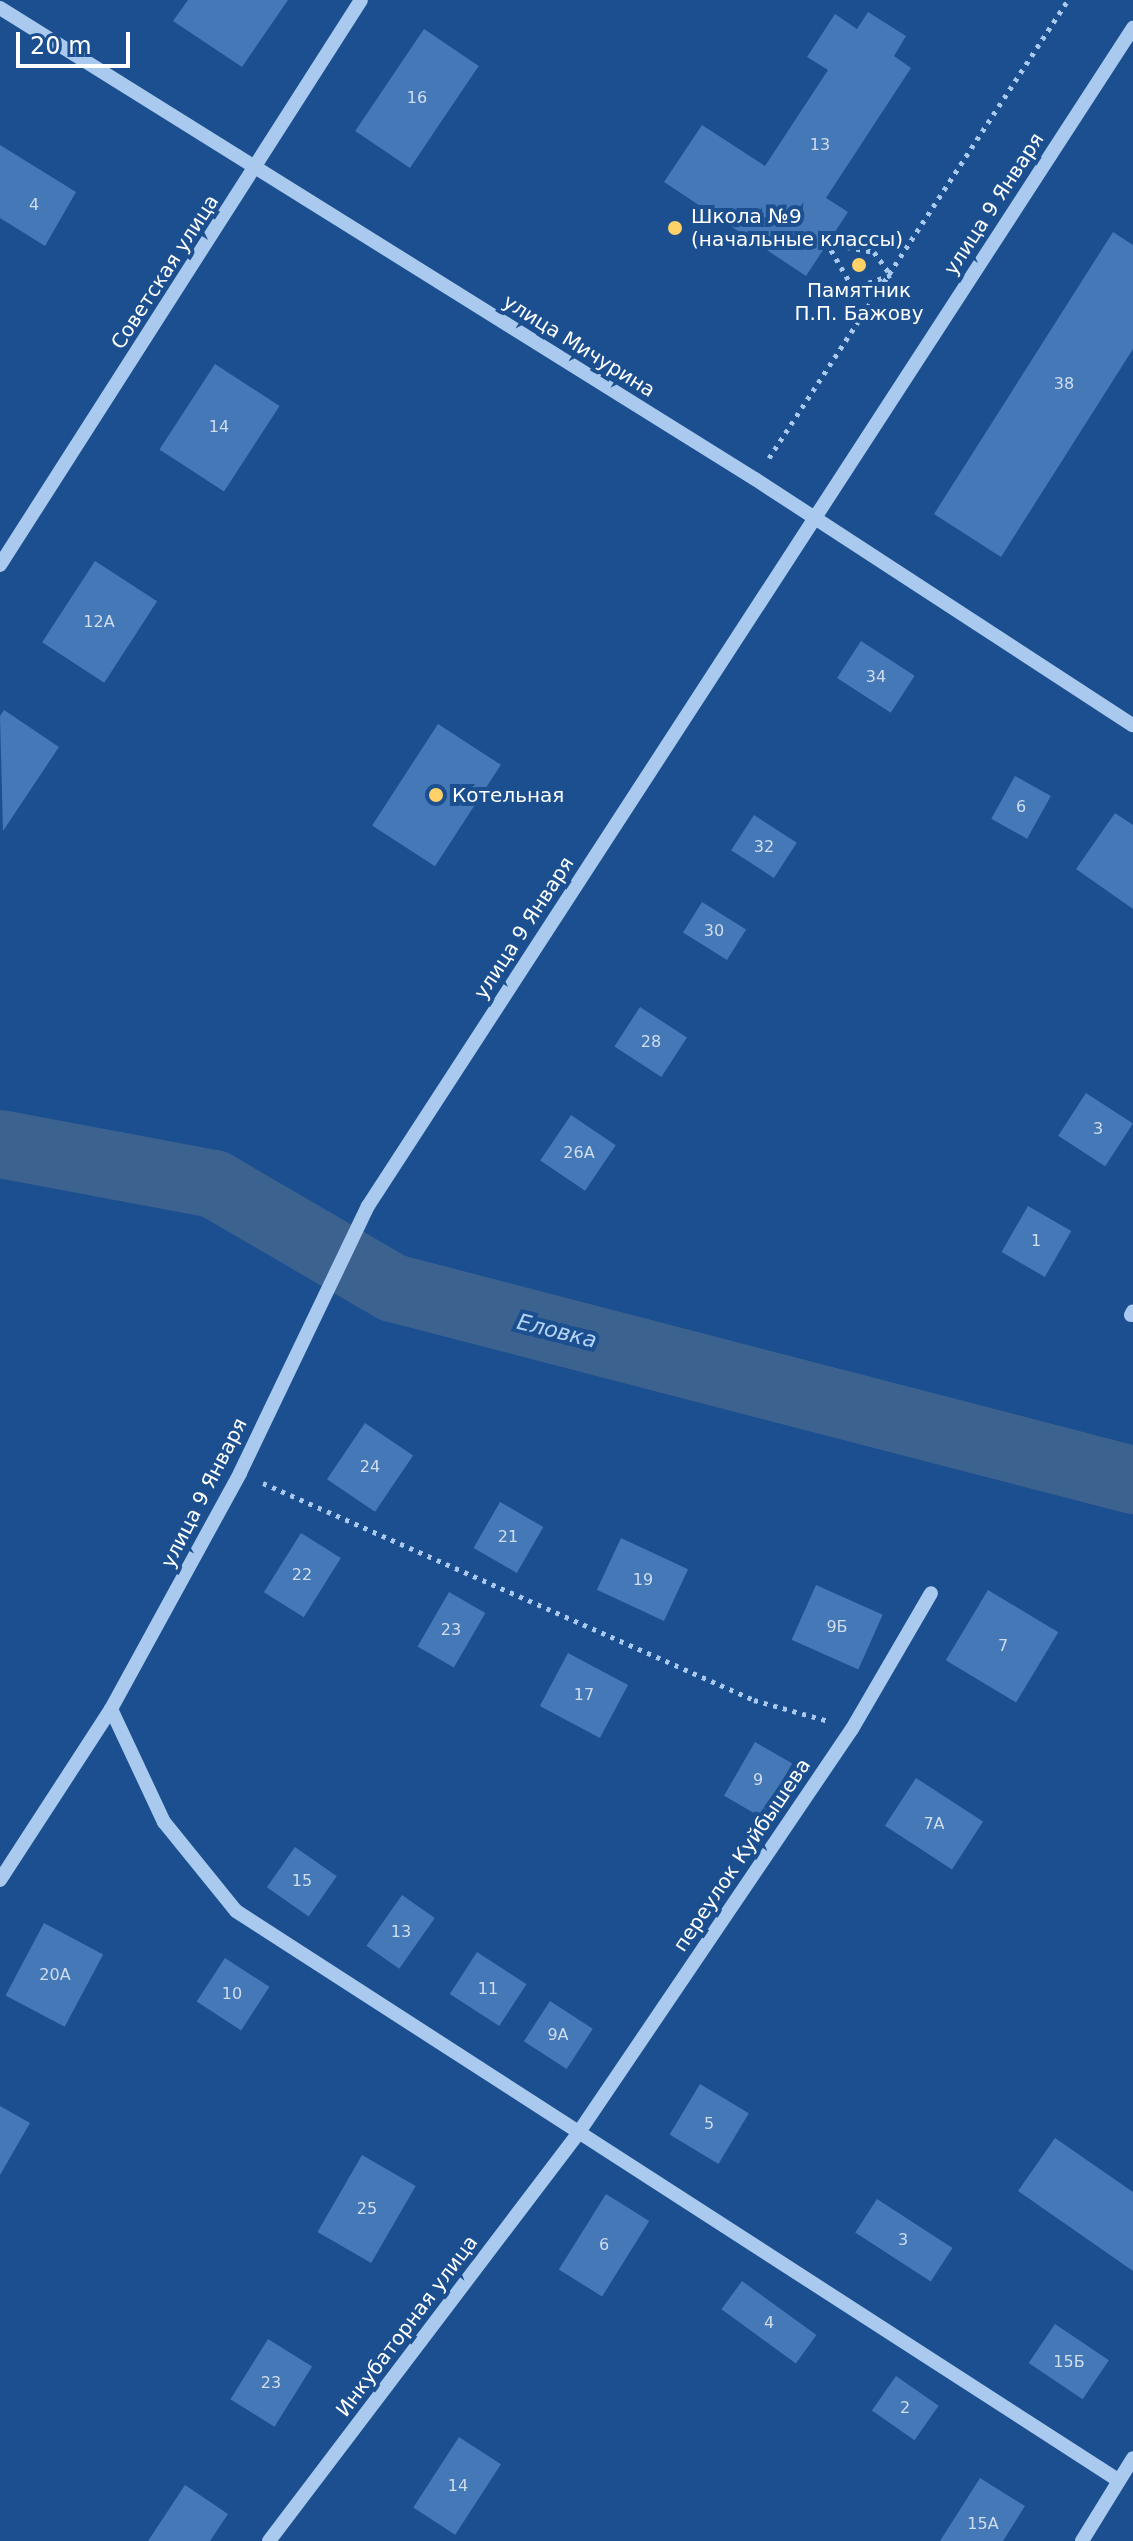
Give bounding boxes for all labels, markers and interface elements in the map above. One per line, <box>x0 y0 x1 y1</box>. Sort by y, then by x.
scale bar <box>20 16 134 66</box>
text: 20 m <box>30 32 92 60</box>
house number: 16 <box>407 88 427 108</box>
street label: улица 9 Января <box>939 128 1049 280</box>
house number: 13 <box>810 135 830 155</box>
street label: Советская улица <box>106 190 224 354</box>
house number: 4 <box>29 195 39 215</box>
place label: Школа №9 (начальные классы) <box>691 204 903 251</box>
marker: Школа №9 (начальные классы) <box>666 219 684 237</box>
marker: Памятник П.П. Бажову <box>850 256 868 274</box>
place label: Памятник П.П. Бажову <box>794 278 924 325</box>
street label: улица Мичурина <box>499 290 659 402</box>
house number: 38 <box>1054 374 1074 394</box>
house number: 14 <box>209 417 229 437</box>
house number: 12А <box>83 612 115 632</box>
house number: 34 <box>866 667 886 687</box>
place label: Котельная <box>452 783 564 807</box>
marker: Котельная <box>427 786 445 804</box>
house number: 6 <box>1016 797 1026 817</box>
house number: 32 <box>754 837 774 857</box>
street label: улица 9 Января <box>469 852 579 1004</box>
house number: 30 <box>704 921 724 941</box>
house number: 28 <box>641 1032 661 1052</box>
house number: 3 <box>1093 1119 1103 1139</box>
house number: 26А <box>563 1143 595 1163</box>
house number: 1 <box>1031 1231 1041 1251</box>
water label: Еловка <box>514 1308 600 1354</box>
street label: улица 9 Января <box>156 1414 252 1572</box>
house number: 24 <box>360 1457 380 1477</box>
house number: 21 <box>498 1527 518 1547</box>
house number: 22 <box>292 1565 312 1585</box>
house number: 19 <box>633 1570 653 1590</box>
house number: 9Б <box>826 1617 848 1637</box>
house number: 23 <box>441 1620 461 1640</box>
house number: 7 <box>998 1636 1008 1656</box>
house number: 17 <box>574 1685 594 1705</box>
street label: переулок Куйбышева <box>668 1754 816 1956</box>
house number: 9 <box>753 1770 763 1790</box>
house number: 7А <box>923 1814 945 1834</box>
house number: 15 <box>292 1871 312 1891</box>
house number: 13 <box>391 1922 411 1942</box>
house number: 20А <box>39 1965 71 1985</box>
house number: 11 <box>478 1979 498 1999</box>
house number: 10 <box>222 1984 242 2004</box>
house number: 9А <box>547 2025 569 2045</box>
house number: 5 <box>704 2114 714 2134</box>
house number: 25 <box>357 2199 377 2219</box>
house number: 3 <box>898 2230 908 2250</box>
street label: Инкубаторная улица <box>331 2231 483 2421</box>
house number: 6 <box>599 2235 609 2255</box>
house number: 4 <box>764 2313 774 2333</box>
house number: 15Б <box>1053 2352 1085 2372</box>
house number: 23 <box>261 2373 281 2393</box>
house number: 2 <box>900 2398 910 2418</box>
house number: 14 <box>448 2476 468 2496</box>
house number: 15А <box>967 2514 999 2534</box>

